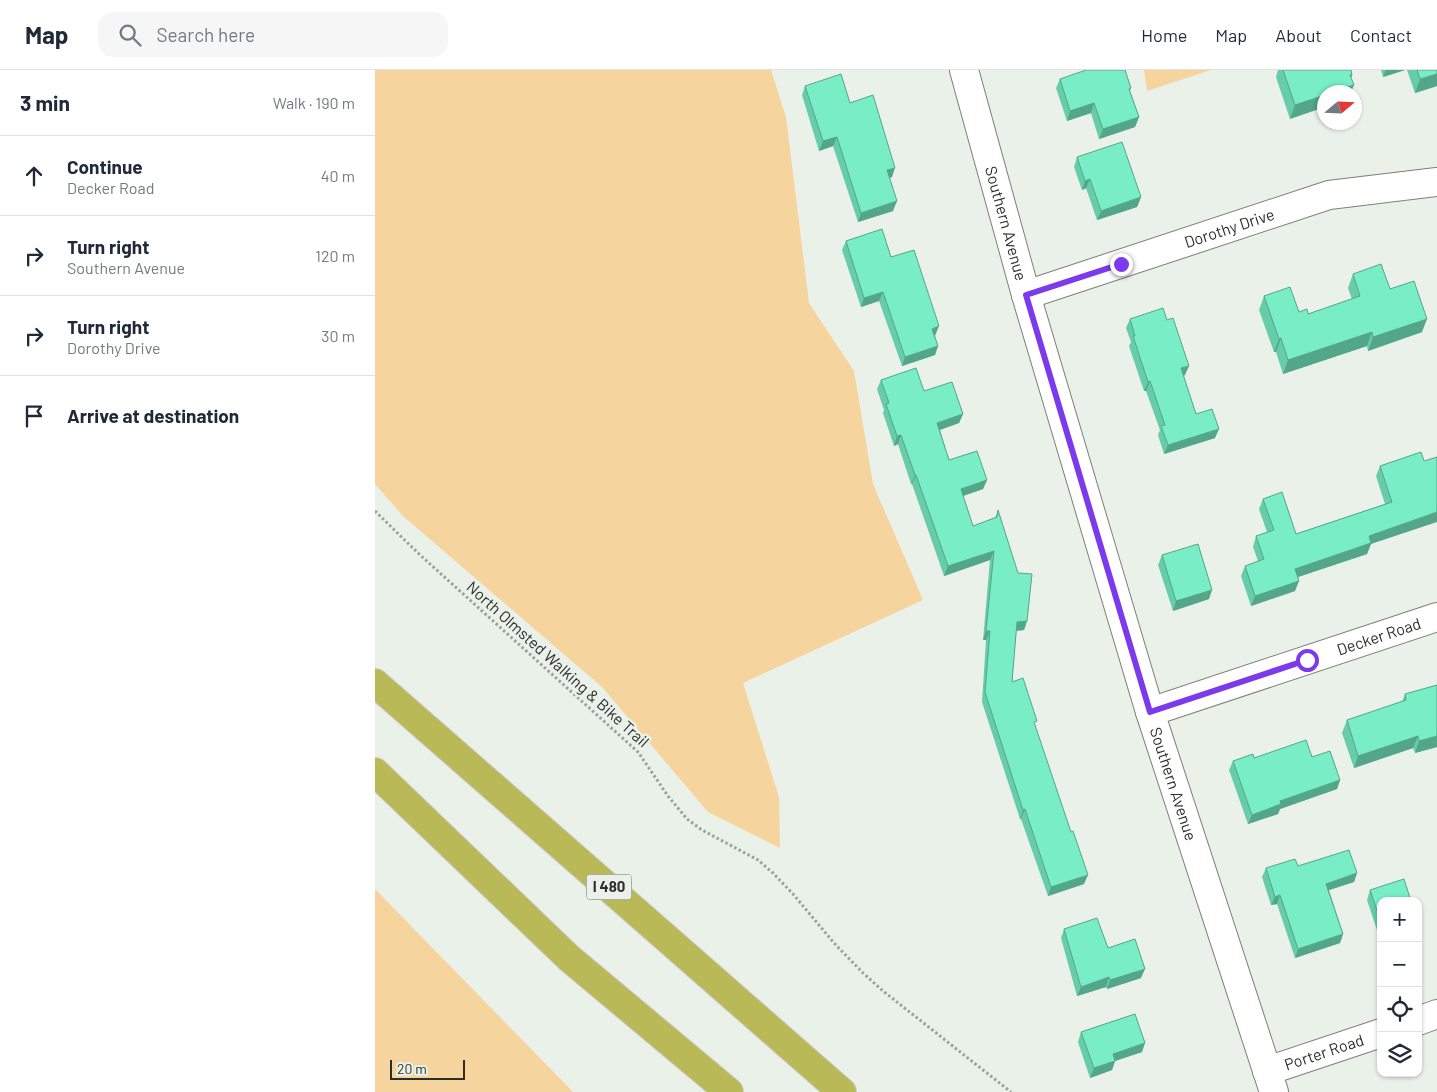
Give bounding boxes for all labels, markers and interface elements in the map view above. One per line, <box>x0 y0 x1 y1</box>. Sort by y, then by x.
search box <box>98 12 448 57</box>
text: Map <box>25 20 68 49</box>
icon: search <box>116 21 144 49</box>
text: Search here <box>156 23 255 46</box>
text: Home <box>1141 24 1187 46</box>
text: Map <box>1215 24 1247 46</box>
text: About <box>1275 24 1322 46</box>
text: Contact <box>1350 24 1412 46</box>
north arrow <box>1317 85 1362 130</box>
text: 3 min <box>20 90 70 115</box>
text: Walk · 190 m <box>273 93 355 112</box>
text: Continue <box>67 155 143 178</box>
icon: ahead <box>20 162 48 190</box>
street label: Southern Avenue <box>982 164 1032 283</box>
text: 40 m <box>321 166 355 185</box>
text: Decker Road <box>67 178 154 197</box>
street label: Dorothy Drive <box>1182 204 1276 251</box>
text: Turn right <box>67 235 149 258</box>
icon: right <box>20 242 48 270</box>
text: 120 m <box>315 246 355 265</box>
route end <box>1110 253 1133 276</box>
text: Southern Avenue <box>67 258 185 277</box>
text: Turn right <box>67 315 149 338</box>
icon: right <box>20 322 48 350</box>
text: 30 m <box>321 326 355 345</box>
text: Dorothy Drive <box>67 338 161 357</box>
icon: arrive <box>20 402 48 430</box>
text: Arrive at destination <box>67 404 239 427</box>
street label: North Olmsted Walking & Bike Trail <box>463 577 653 751</box>
street label: Decker Road <box>1334 613 1423 659</box>
route start <box>1296 649 1319 672</box>
street label: Southern Avenue <box>1147 725 1201 843</box>
road number: I 480 <box>587 874 631 900</box>
map controls <box>1377 897 1422 1077</box>
button: + <box>1377 897 1422 942</box>
button: − <box>1377 942 1422 987</box>
button: locate <box>1377 987 1422 1032</box>
street label: Porter Road <box>1282 1029 1366 1074</box>
button: layers <box>1377 1032 1422 1077</box>
scale bar <box>390 1057 465 1080</box>
text: 20 m <box>397 1060 427 1077</box>

